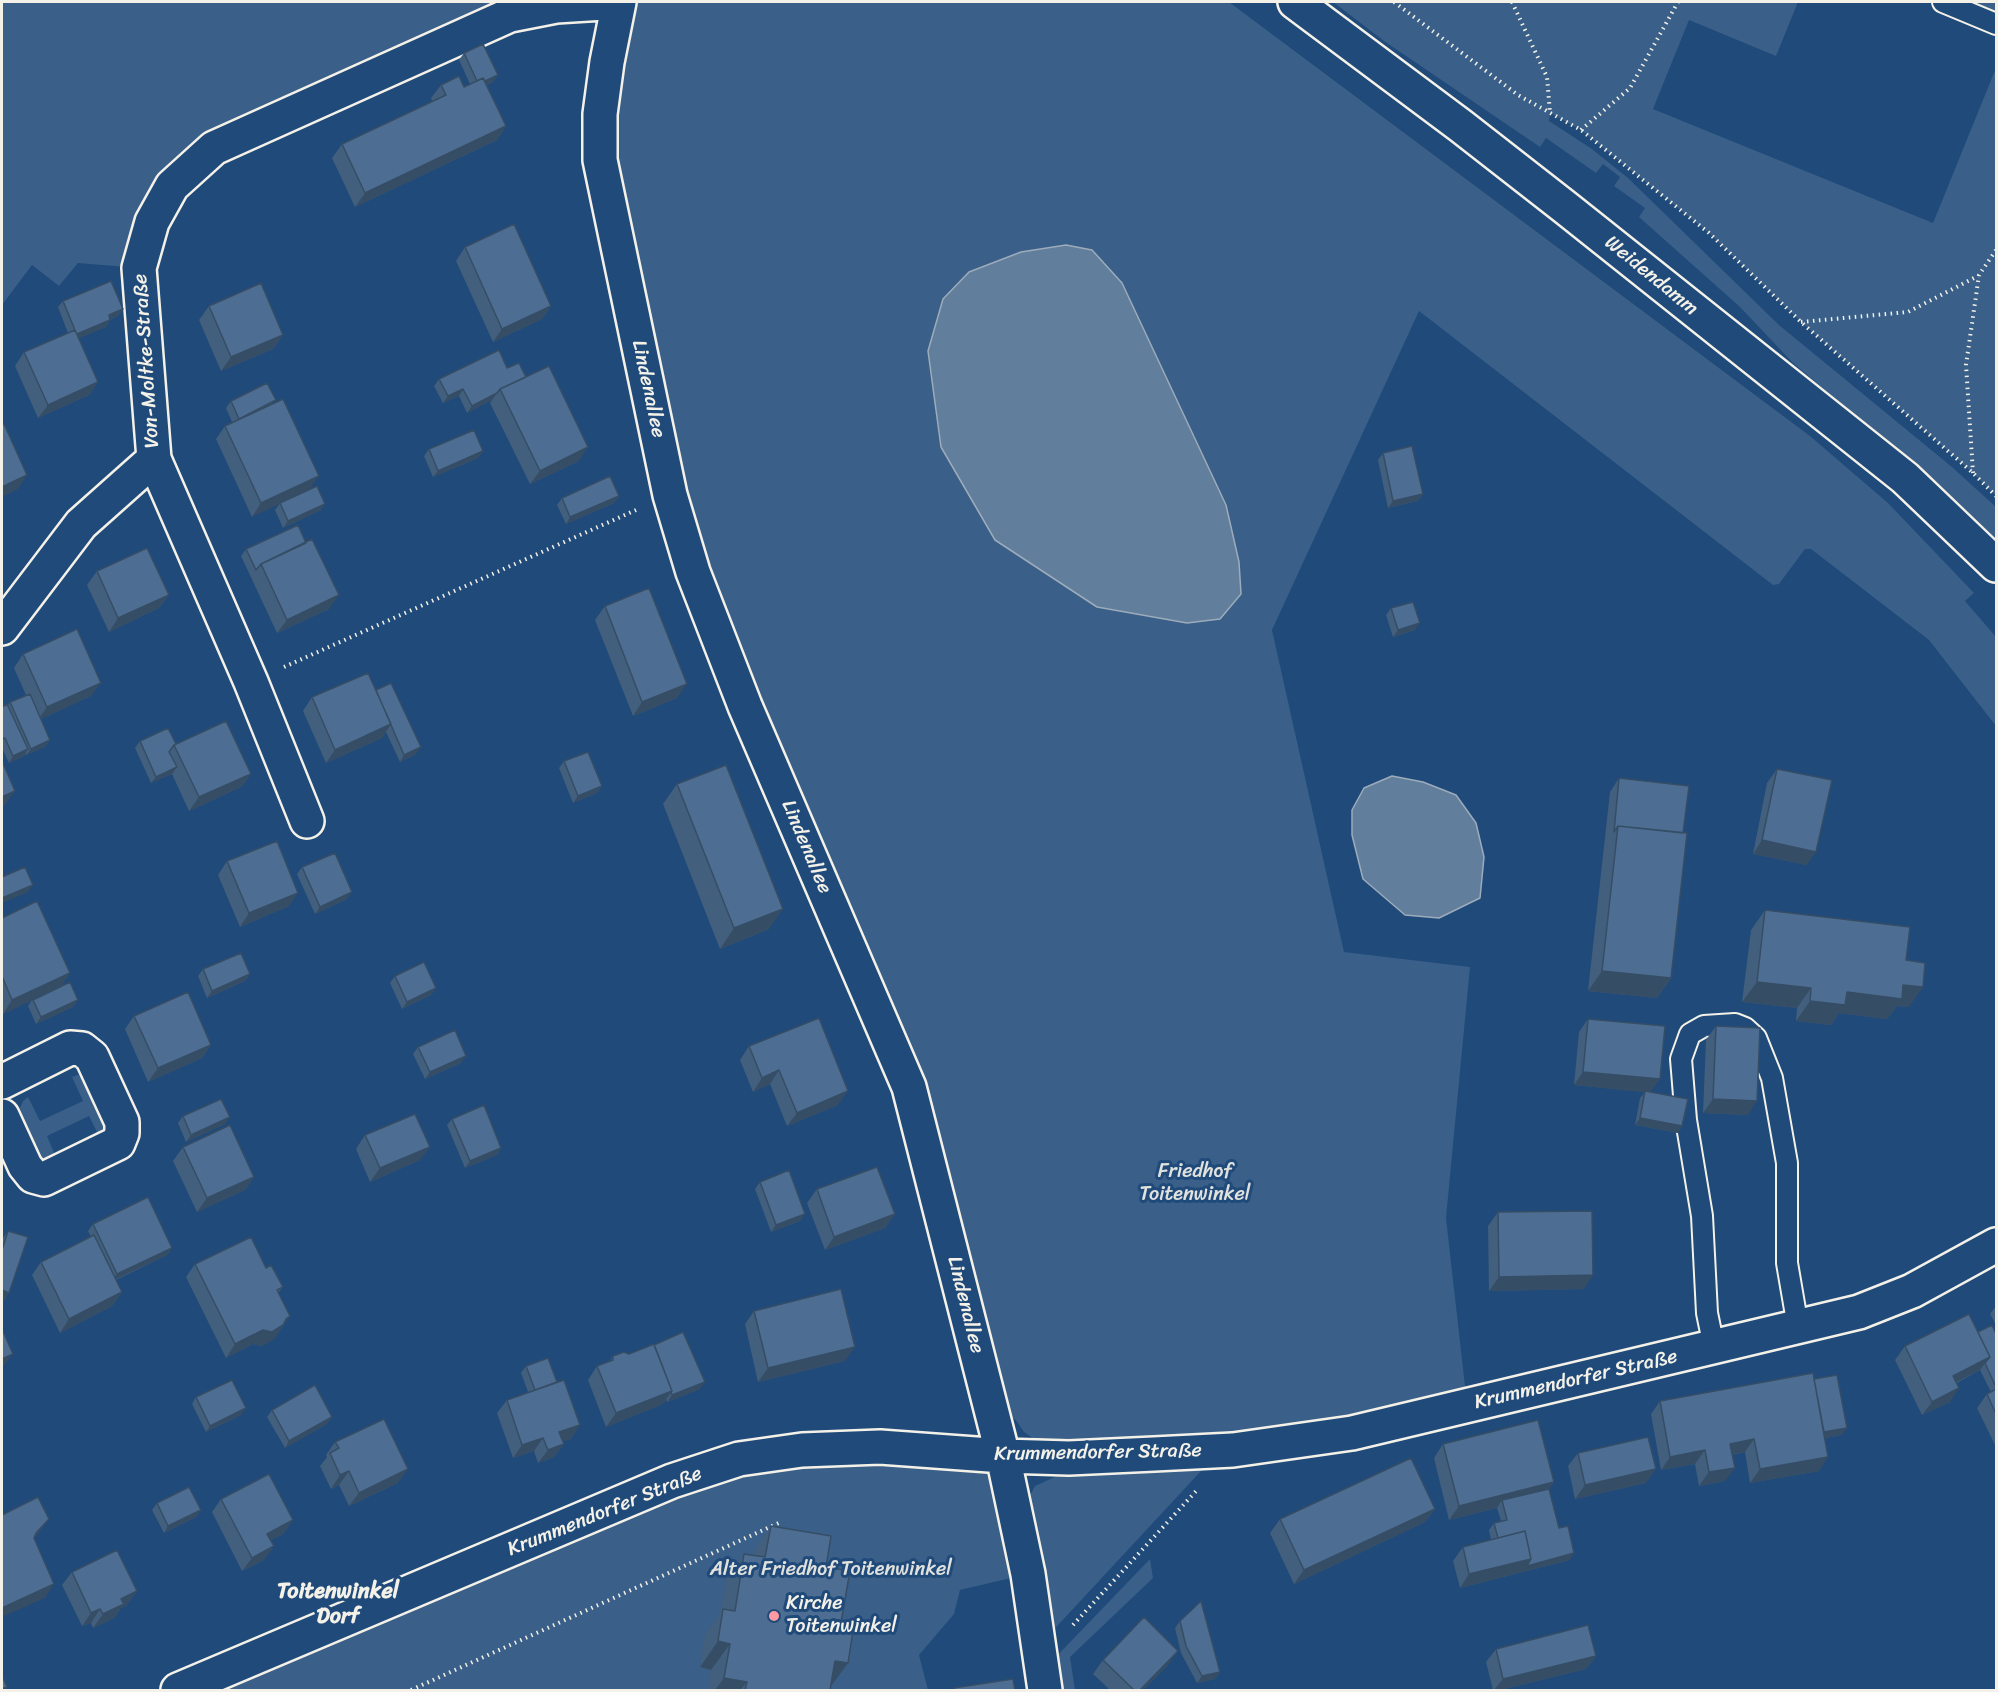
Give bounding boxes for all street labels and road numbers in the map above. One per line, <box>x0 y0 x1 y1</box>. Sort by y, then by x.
street label: Weidendamm <box>1599 231 1703 321</box>
street label: Von-Moltke-Straße <box>129 273 165 449</box>
street label: Lindenallee <box>626 338 670 440</box>
street label: Lindenallee <box>776 797 836 897</box>
street label: Lindenallee <box>941 1254 989 1356</box>
street label: Krummendorfer Straße <box>1472 1345 1680 1415</box>
street label: Krummendorfer Straße <box>994 1439 1202 1467</box>
street label: Krummendorfer Straße <box>504 1462 706 1562</box>

